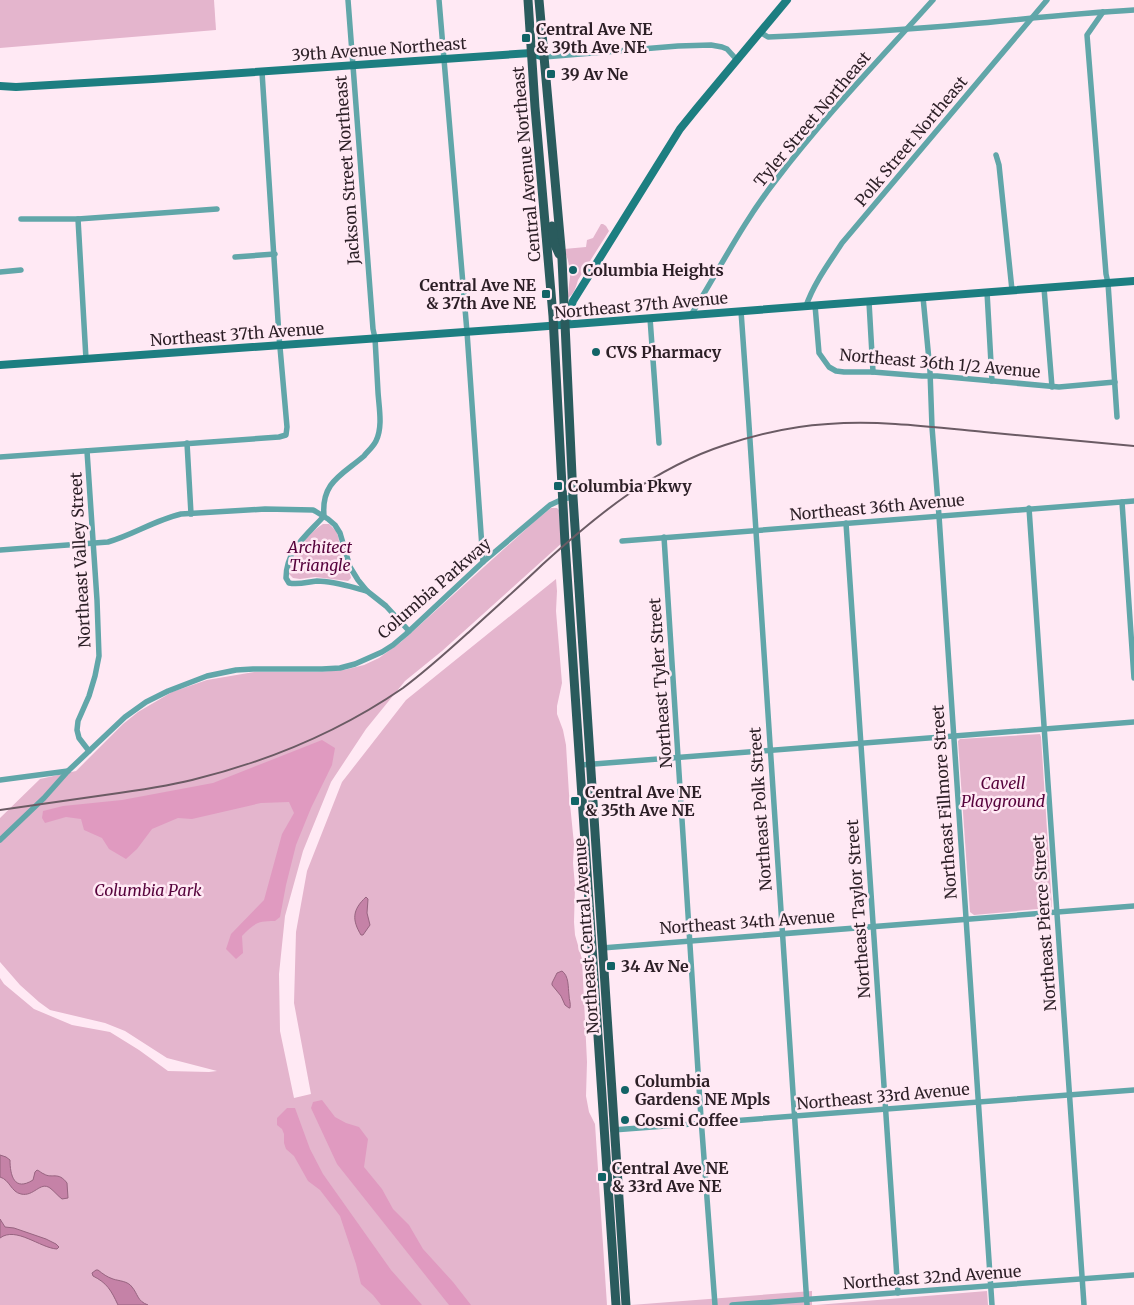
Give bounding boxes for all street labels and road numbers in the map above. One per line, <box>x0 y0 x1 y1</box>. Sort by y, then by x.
street label: 39th Avenue Northeast <box>291 33 468 65</box>
street label: Tyler Street Northeast <box>750 47 875 191</box>
street label: Central Avenue Northeast <box>507 65 545 263</box>
street label: Polk Street Northeast <box>851 71 972 210</box>
street label: Jackson Street Northeast <box>330 74 364 266</box>
street label: Northeast 37th Avenue <box>553 287 729 323</box>
street label: Northeast 37th Avenue <box>149 318 325 350</box>
street label: Northeast 36th 1/2 Avenue <box>839 344 1041 382</box>
street label: Northeast Valley Street <box>65 471 95 648</box>
street label: Northeast 36th Avenue <box>789 489 965 525</box>
street label: Columbia Parkway <box>373 533 495 643</box>
street label: Northeast Tyler Street <box>644 596 676 769</box>
street label: Northeast Fillmore Street <box>927 703 961 900</box>
street label: Northeast Polk Street <box>744 726 776 892</box>
street label: Northeast Taylor Street <box>842 818 874 999</box>
street label: Northeast Pierce Street <box>1028 833 1060 1012</box>
street label: Northeast Central Avenue <box>569 837 603 1035</box>
street label: Northeast 34th Avenue <box>659 906 835 938</box>
street label: Northeast 33rd Avenue <box>796 1078 970 1114</box>
street label: Northeast 32nd Avenue <box>842 1261 1022 1293</box>

